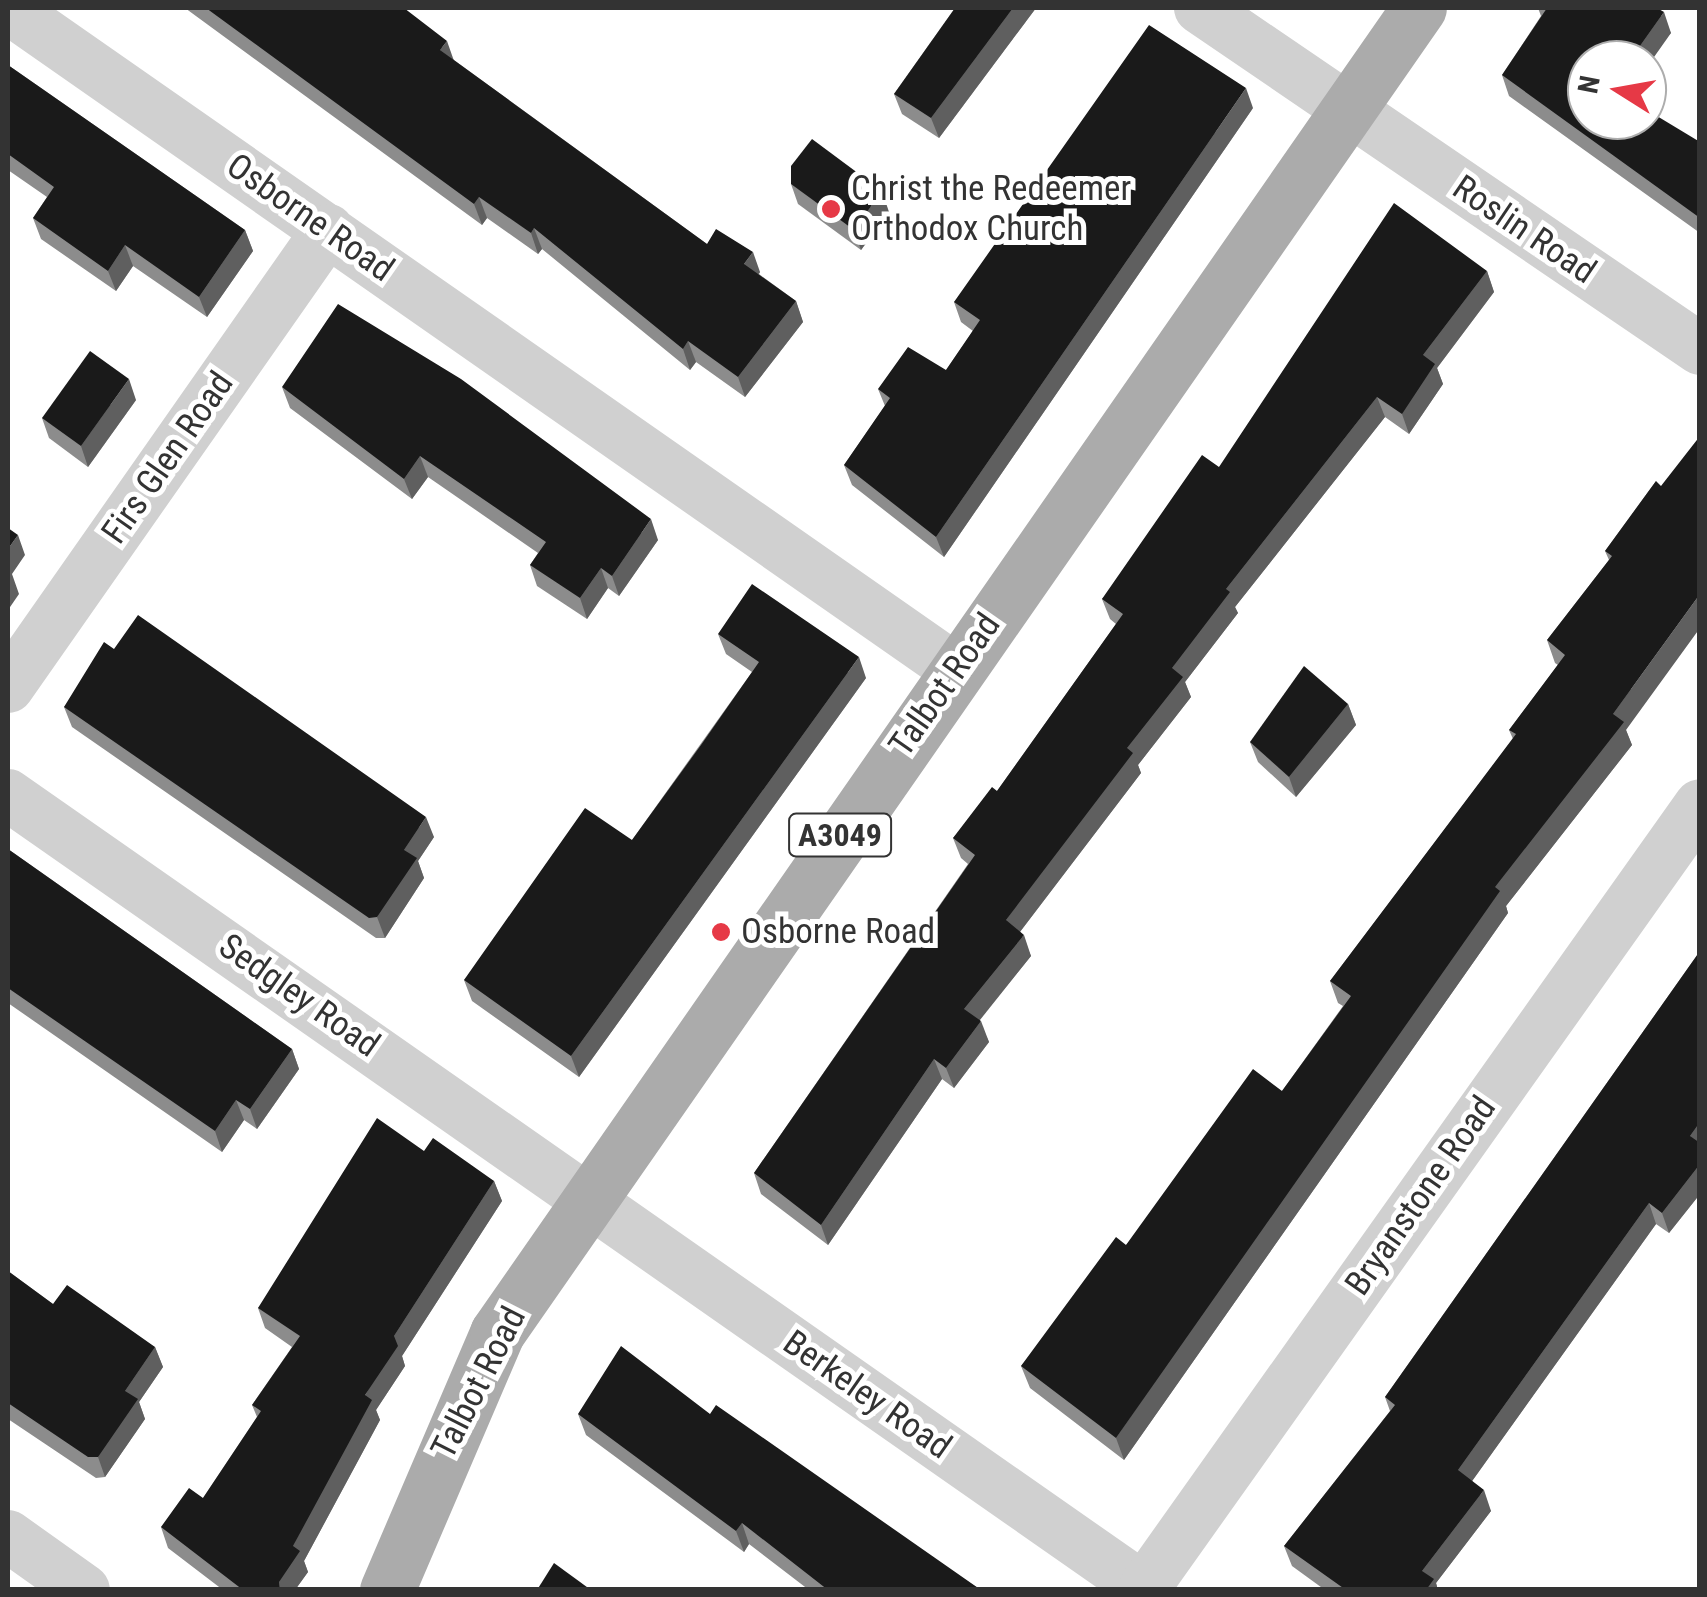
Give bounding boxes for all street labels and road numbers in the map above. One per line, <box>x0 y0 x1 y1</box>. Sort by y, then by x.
street label: Osborne Road <box>218 145 402 291</box>
street label: Roslin Road <box>1445 167 1603 293</box>
street label: Firs Glen Road <box>93 364 243 552</box>
street label: Talbot Road <box>881 606 1009 764</box>
road number: A3049 <box>788 808 892 862</box>
street label: Sedgley Road <box>211 925 387 1067</box>
street label: Bryanstone Road <box>1337 1088 1505 1304</box>
street label: Talbot Road <box>423 1300 535 1466</box>
street label: Berkeley Road <box>775 1322 959 1468</box>

